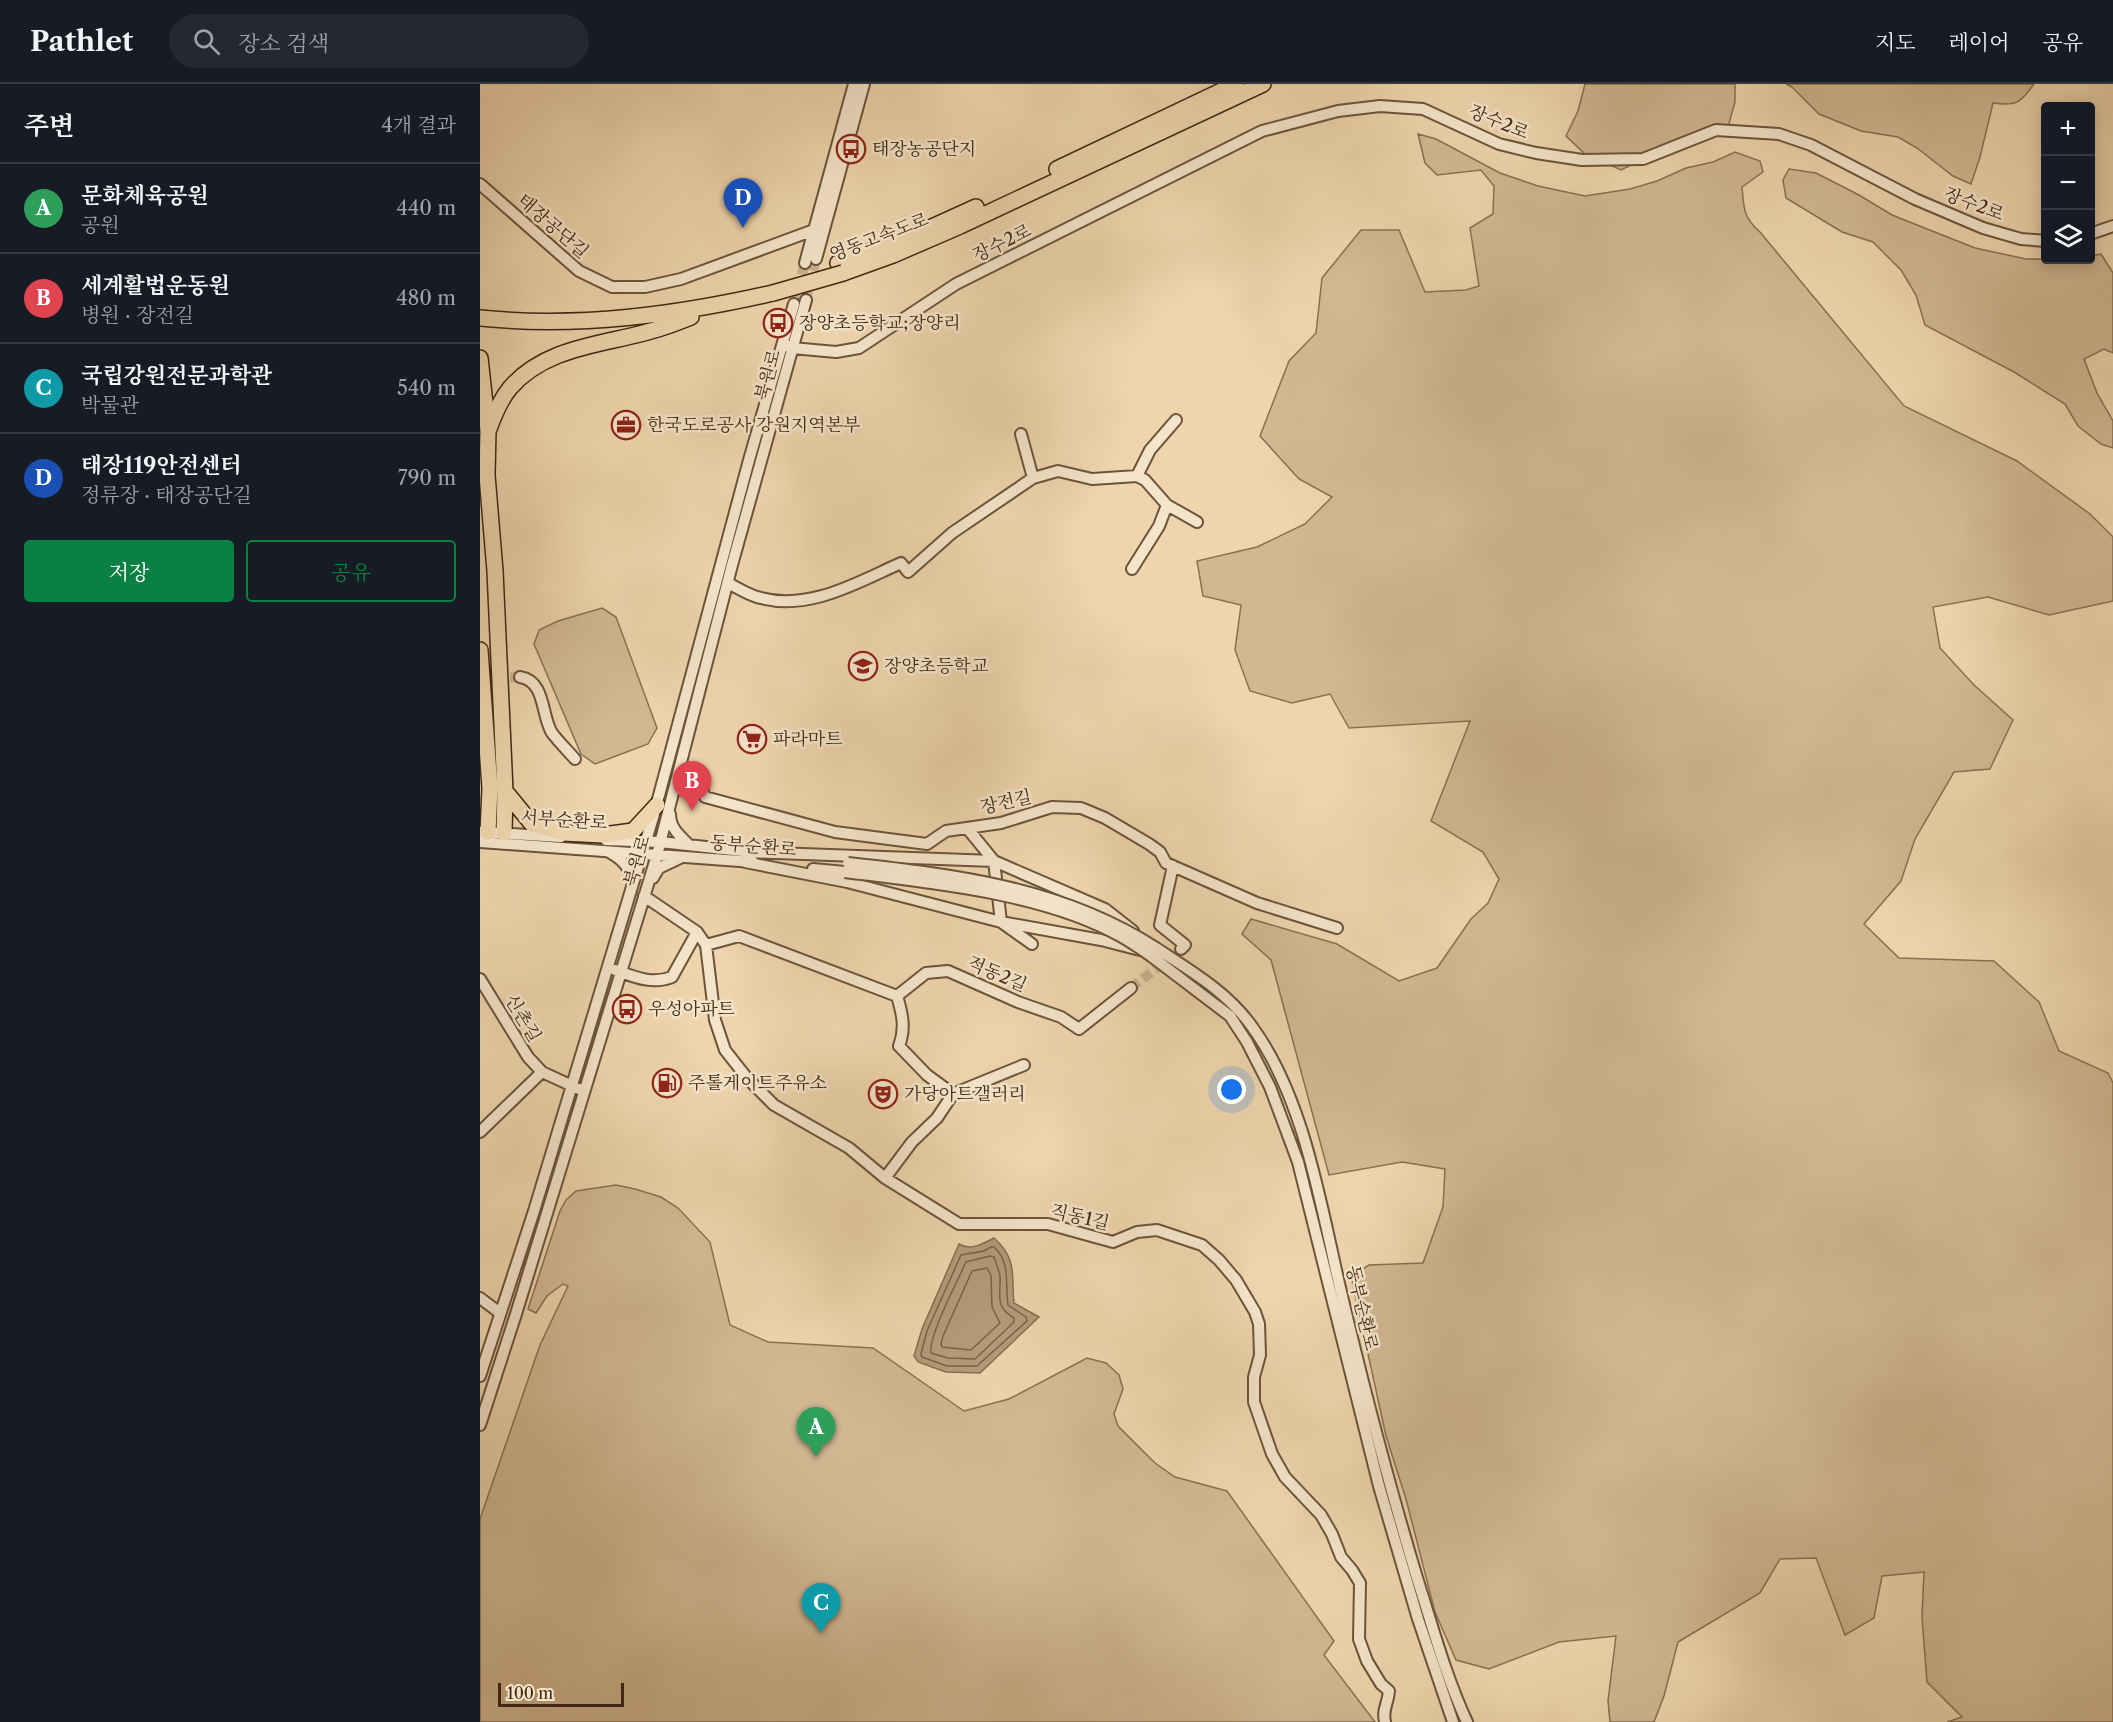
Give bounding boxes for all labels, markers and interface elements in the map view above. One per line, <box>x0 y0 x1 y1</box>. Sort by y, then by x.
search box <box>169 14 589 68</box>
text: Pathlet <box>30 24 133 58</box>
icon: search <box>190 25 223 58</box>
text: 장소 검색 <box>238 30 329 57</box>
text: 지도 <box>1875 30 1916 55</box>
text: 레이어 <box>1949 30 2009 55</box>
text: 공유 <box>2042 30 2083 55</box>
street label: 장수2로 <box>1466 100 1532 144</box>
map controls <box>2041 102 2095 264</box>
button: + <box>2041 102 2095 156</box>
text: 주변 <box>24 110 74 142</box>
text: 4개 결과 <box>381 113 456 137</box>
bus stop icon: 태장농공단지 <box>835 133 867 165</box>
place label: 태장농공단지 <box>872 138 976 160</box>
button: − <box>2041 156 2095 210</box>
pin: D <box>724 178 762 228</box>
text: 문화체육공원 <box>81 182 209 209</box>
street label: 장수2로 <box>1941 183 2007 225</box>
street label: 태장공단길 <box>513 189 593 263</box>
text: A <box>36 196 51 220</box>
text: 440 m <box>396 196 456 220</box>
street label: 영동고속도로 <box>826 208 932 266</box>
button: layers <box>2041 210 2095 264</box>
text: 공원 <box>81 213 120 237</box>
street label: 장수2로 <box>969 219 1035 267</box>
text: 세계활법운동원 <box>81 272 230 299</box>
text: B <box>36 286 51 310</box>
text: 480 m <box>396 286 456 310</box>
text: 병원 · 장전길 <box>81 303 194 327</box>
bus stop icon: 장양초등학교;장양리 <box>762 307 794 339</box>
place label: 장양초등학교;장양리 <box>799 312 961 334</box>
street label: 북원로 <box>751 347 785 403</box>
text: 국립강원전문과학관 <box>81 362 272 389</box>
text: C <box>35 376 52 400</box>
text: 540 m <box>397 376 456 400</box>
text: 박물관 <box>81 393 139 417</box>
office icon: 한국도로공사 강원지역본부 <box>610 409 642 441</box>
place label: 한국도로공사 강원지역본부 <box>647 414 860 436</box>
text: 태장119안전센터 <box>81 452 241 479</box>
text: D <box>35 466 52 490</box>
text: 790 m <box>398 466 456 490</box>
text: 정류장 · 태장공단길 <box>81 483 252 507</box>
button: 저장 <box>24 540 234 602</box>
button: 공유 <box>246 540 456 602</box>
school or university icon: 장양초등학교 <box>847 650 879 682</box>
place label: 장양초등학교 <box>884 655 989 677</box>
supermarket icon: 파라마트 <box>736 723 768 755</box>
place label: 파라마트 <box>773 728 843 750</box>
pin: B <box>672 762 712 811</box>
street label: 장전길 <box>978 785 1034 819</box>
street label: 서부순환로 <box>520 806 608 834</box>
street label: 동부순환로 <box>709 831 797 861</box>
street label: 북원로 <box>619 833 655 889</box>
street label: 적동2길 <box>964 952 1030 996</box>
street label: 신촌길 <box>500 990 546 1046</box>
bus stop icon: 우성아파트 <box>611 993 643 1025</box>
place label: 우성아파트 <box>648 998 736 1020</box>
fuel station icon: 주톨게이트주유소 <box>651 1067 683 1099</box>
place label: 주톨게이트주유소 <box>688 1072 827 1094</box>
your location <box>1217 1075 1246 1104</box>
theatre icon: 가당아트갤러리 <box>867 1078 899 1110</box>
place label: 가당아트갤러리 <box>904 1083 1026 1105</box>
street label: 직동1길 <box>1048 1200 1112 1234</box>
street label: 동부순환로 <box>1342 1263 1382 1353</box>
pin: A <box>796 1408 836 1457</box>
pin: C <box>802 1584 840 1633</box>
scale bar <box>498 1680 624 1708</box>
text: 100 m <box>507 1683 553 1703</box>

